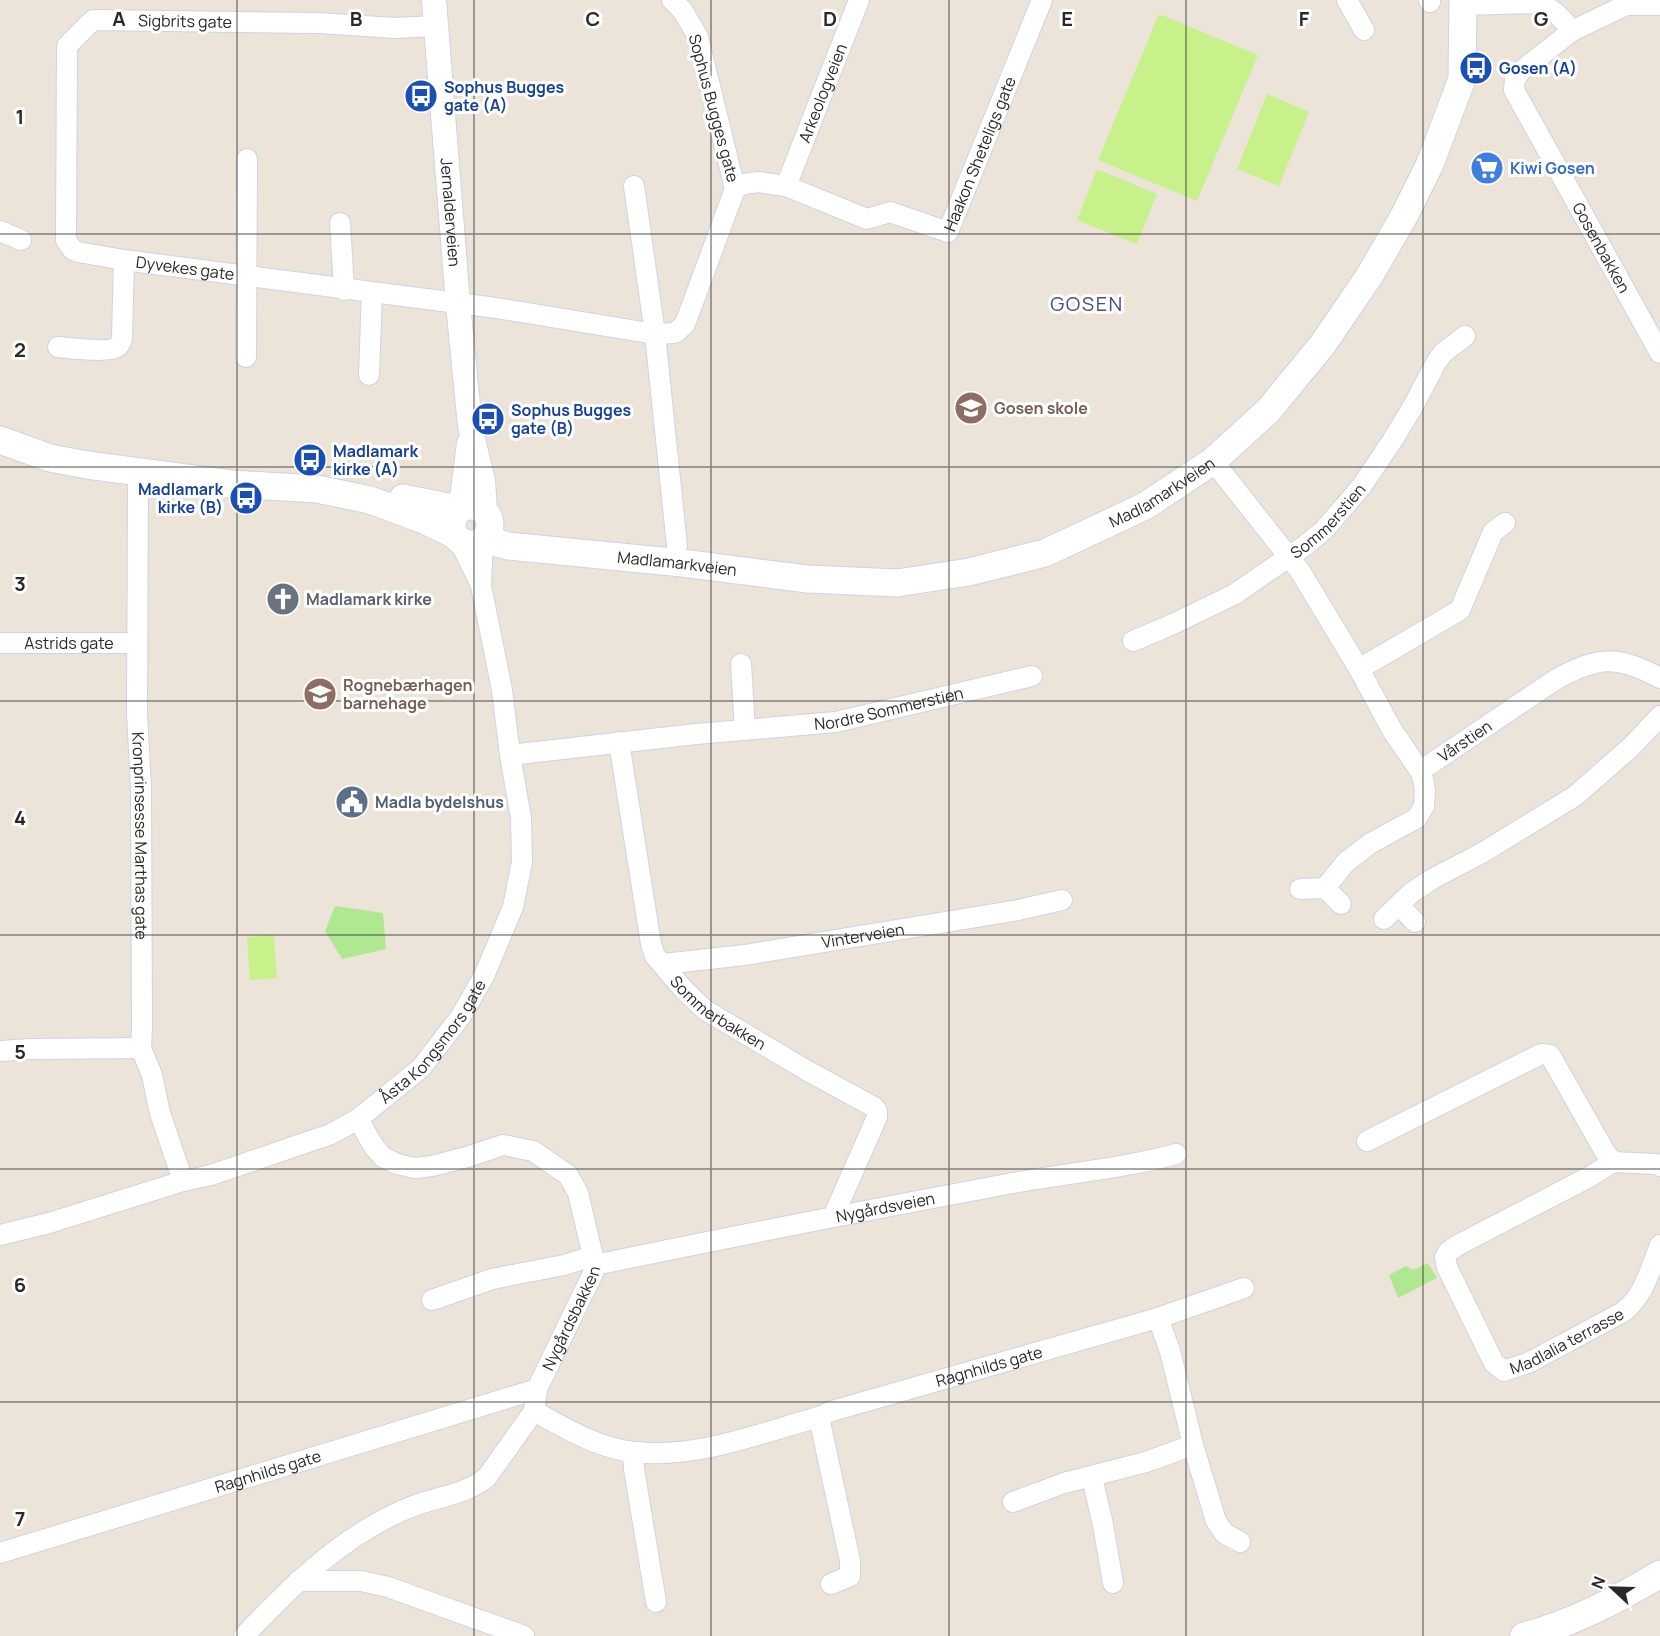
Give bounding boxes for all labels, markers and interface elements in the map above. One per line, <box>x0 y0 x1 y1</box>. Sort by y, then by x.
text: A <box>112 5 126 32</box>
text: B <box>350 5 363 32</box>
text: C <box>586 5 600 32</box>
text: D <box>823 5 837 32</box>
text: E <box>1061 5 1073 32</box>
text: F <box>1299 5 1310 32</box>
text: G <box>1534 5 1549 32</box>
street label: Sigbrits gate <box>138 9 232 33</box>
street label: Sophus Bugges gate <box>684 32 744 184</box>
street label: Arkeologveien <box>793 40 852 146</box>
bus stop icon: Gosen (A) <box>1458 50 1494 86</box>
place label: Gosen (A) <box>1499 57 1577 79</box>
street label: Haakon Sheteligs gate <box>938 73 1021 235</box>
place label: Sophus Bugges gate (A) <box>444 76 565 116</box>
bus stop icon: Sophus Bugges gate (A) <box>403 78 439 114</box>
text: 1 <box>16 103 24 130</box>
supermarket icon: Kiwi Gosen <box>1469 150 1505 186</box>
street label: Jernalderveien <box>436 157 466 267</box>
place label: Kiwi Gosen <box>1510 157 1595 179</box>
street label: Gosenbakken <box>1567 198 1635 297</box>
street label: Dyvekes gate <box>135 251 236 285</box>
district label: GOSEN <box>1050 290 1124 317</box>
text: 2 <box>14 336 26 363</box>
school or university icon: Gosen skole <box>953 390 989 426</box>
place label: Gosen skole <box>994 397 1088 419</box>
place label: Sophus Bugges gate (B) <box>511 399 632 439</box>
bus stop icon: Sophus Bugges gate (B) <box>470 401 506 437</box>
place label: Madlamark kirke (A) <box>333 440 418 480</box>
bus stop icon: Madlamark kirke (A) <box>292 442 328 478</box>
street label: Madlamarkveien <box>1105 452 1219 532</box>
place label: Madlamark kirke (B) <box>138 478 223 518</box>
street label: Sommerstien <box>1286 479 1370 564</box>
bus stop icon: Madlamark kirke (B) <box>228 480 264 516</box>
street label: Madlamarkveien <box>616 546 738 581</box>
text: 3 <box>14 570 26 597</box>
church icon: Madlamark kirke <box>265 581 301 617</box>
place label: Madlamark kirke <box>306 588 432 610</box>
street label: Astrids gate <box>24 632 114 654</box>
place label: Rognebærhagen barnehage <box>343 674 473 714</box>
school or university icon: Rognebærhagen barnehage <box>302 676 338 712</box>
street label: Nordre Sommerstien <box>813 682 965 735</box>
street label: Vårstien <box>1434 715 1496 767</box>
street label: Kronprinsesse Marthas gate <box>127 731 153 940</box>
public building icon: Madla bydelshus <box>334 784 370 820</box>
place label: Madla bydelshus <box>375 791 504 813</box>
text: 4 <box>14 804 26 831</box>
street label: Vinterveien <box>820 918 906 953</box>
street label: Sommerbakken <box>665 971 770 1055</box>
street label: Åsta Kongsmors gate <box>375 975 491 1108</box>
text: 5 <box>14 1038 26 1065</box>
street label: Nygårdsveien <box>834 1187 937 1227</box>
street label: Nygårdsbakken <box>537 1264 605 1374</box>
text: 6 <box>14 1271 26 1298</box>
street label: Madlalia terrasse <box>1507 1303 1628 1379</box>
street label: Ragnhilds gate <box>933 1341 1045 1392</box>
street label: Ragnhilds gate <box>212 1445 324 1498</box>
text: 7 <box>15 1505 25 1532</box>
north arrow <box>1582 1558 1642 1618</box>
text: N <box>1586 1573 1610 1592</box>

